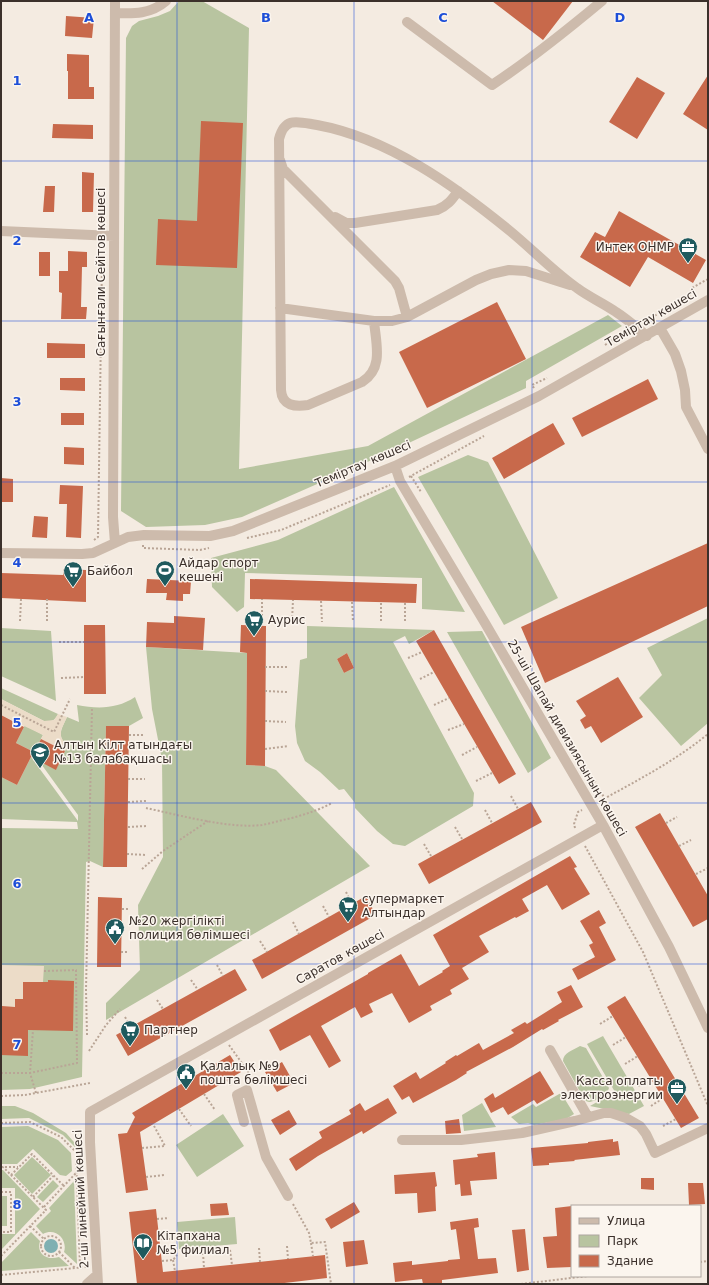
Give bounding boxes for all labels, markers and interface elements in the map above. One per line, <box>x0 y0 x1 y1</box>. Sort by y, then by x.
text: A <box>84 10 94 25</box>
text: B <box>261 10 271 25</box>
text: C <box>438 10 448 25</box>
text: D <box>615 10 626 25</box>
text: 1 <box>12 73 22 88</box>
street label: Сағынғали Сейітов көшесі <box>94 188 108 356</box>
text: 2 <box>12 233 22 248</box>
office icon: Интек ОНМР <box>677 236 699 264</box>
place label: Интек ОНМР <box>596 240 674 254</box>
street label: Теміртау көшесі <box>602 286 699 350</box>
text: 3 <box>12 394 22 409</box>
street label: Теміртау көшесі <box>312 437 413 491</box>
text: 4 <box>12 555 22 570</box>
place label: Айдар спорт кешені <box>179 556 258 584</box>
sports icon: Айдар спорт кешені <box>154 559 176 587</box>
supermarket icon: Байбол <box>62 560 84 588</box>
place label: Байбол <box>87 564 133 578</box>
supermarket icon: Аурис <box>243 609 265 637</box>
place label: Аурис <box>268 613 305 627</box>
street label: 25-ші Шапай дивизиясының көшесі <box>505 637 629 839</box>
text: 5 <box>12 715 22 730</box>
place label: Алтын Кілт атындағы №13 балабақшасы <box>54 738 192 766</box>
school or university icon: Алтын Кілт атындағы №13 балабақшасы <box>29 741 51 769</box>
text: 6 <box>12 876 22 891</box>
place label: супермаркет Алтындар <box>362 892 444 920</box>
supermarket icon: супермаркет Алтындар <box>337 895 359 923</box>
place label: №20 жергілікті полиция бөлімшесі <box>129 914 250 942</box>
public building icon: №20 жергілікті полиция бөлімшесі <box>104 917 126 945</box>
street label: Саратов көшесі <box>293 927 387 987</box>
supermarket icon: Партнер <box>119 1019 141 1047</box>
place label: Партнер <box>144 1023 198 1037</box>
text: 7 <box>12 1037 22 1052</box>
place label: Қалалық №9 пошта бөлімшесі <box>200 1059 307 1087</box>
public building icon: Қалалық №9 пошта бөлімшесі <box>175 1062 197 1090</box>
place label: Касса оплаты электроэнергии <box>561 1074 663 1102</box>
office icon: Касса оплаты электроэнергии <box>666 1077 688 1105</box>
street label: 2-ші линейний көшесі <box>70 1129 92 1269</box>
text: 8 <box>12 1197 22 1212</box>
legend <box>571 1205 701 1277</box>
text: Улица <box>607 1214 645 1228</box>
place label: Кітапхана №5 филиал <box>157 1229 229 1257</box>
library icon: Кітапхана №5 филиал <box>132 1232 154 1260</box>
text: Парк <box>607 1234 638 1248</box>
text: Здание <box>607 1254 653 1268</box>

